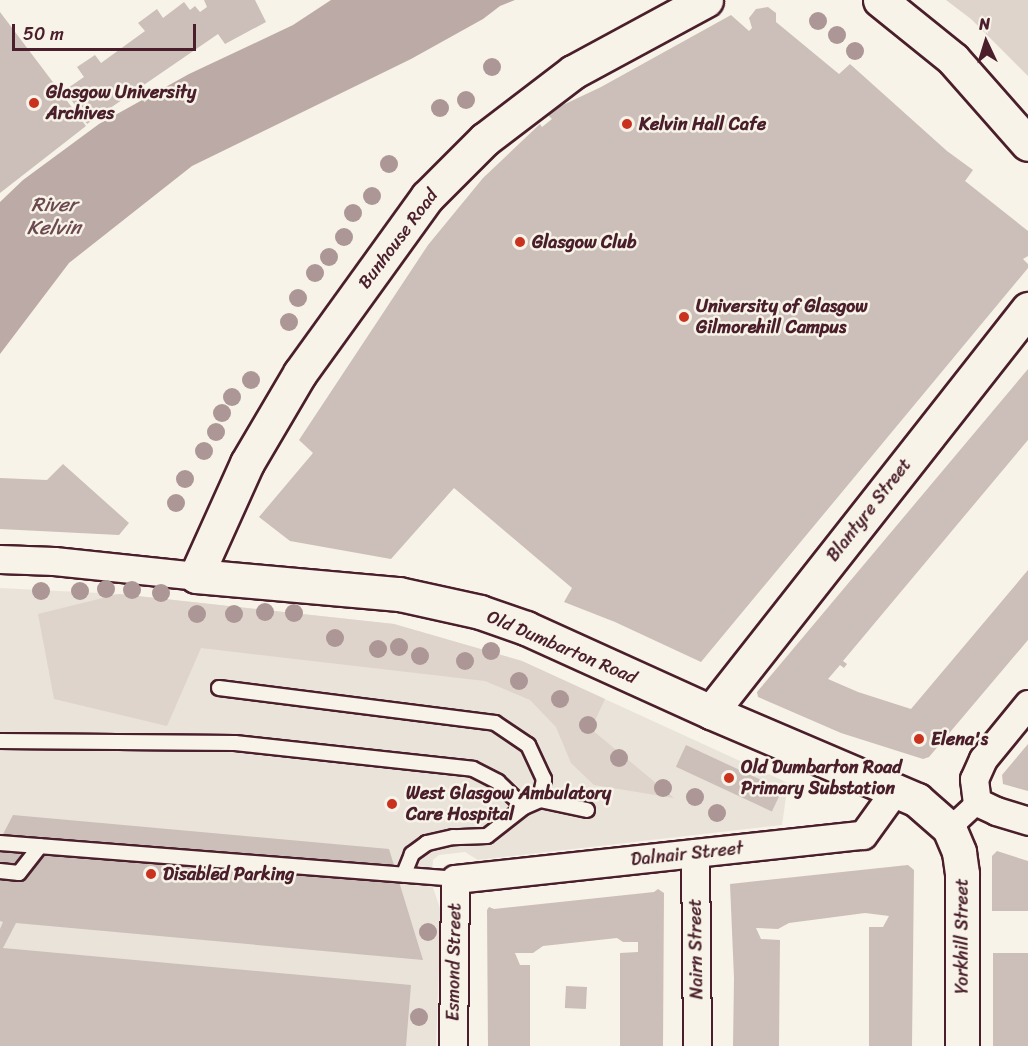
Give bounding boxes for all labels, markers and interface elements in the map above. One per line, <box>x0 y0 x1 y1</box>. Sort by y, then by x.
text: N <box>978 9 991 38</box>
scale bar <box>15 12 200 50</box>
north arrow <box>956 12 1016 72</box>
text: 50 m <box>23 18 64 50</box>
place label: Glasgow University Archives <box>46 82 197 124</box>
marker: Glasgow University Archives <box>27 96 41 110</box>
place label: Kelvin Hall Cafe <box>639 113 766 135</box>
marker: Kelvin Hall Cafe <box>620 117 634 131</box>
street label: Bunhouse Road <box>354 185 442 293</box>
water label: River Kelvin <box>27 192 81 239</box>
place label: Glasgow Club <box>532 231 637 253</box>
marker: Glasgow Club <box>513 235 527 249</box>
place label: University of Glasgow Gilmorehill Campus <box>696 296 869 338</box>
marker: University of Glasgow Gilmorehill Campus <box>677 310 691 324</box>
street label: Blantyre Street <box>822 454 916 566</box>
street label: Old Dumbarton Road <box>484 606 640 688</box>
place label: Elena's <box>931 728 988 750</box>
marker: Elena's <box>912 732 926 746</box>
place label: Old Dumbarton Road Primary Substation <box>741 757 902 800</box>
marker: Old Dumbarton Road Primary Substation <box>722 771 736 785</box>
place label: West Glasgow Ambulatory Care Hospital <box>406 783 611 826</box>
marker: West Glasgow Ambulatory Care Hospital <box>383 795 401 813</box>
street label: Dalnair Street <box>630 837 744 871</box>
place label: Disabled Parking <box>163 863 294 885</box>
marker: Disabled Parking <box>144 867 158 881</box>
street label: Yorkhill Street <box>951 878 973 994</box>
street label: Nairn Street <box>684 899 708 999</box>
street label: Esmond Street <box>442 903 466 1021</box>

